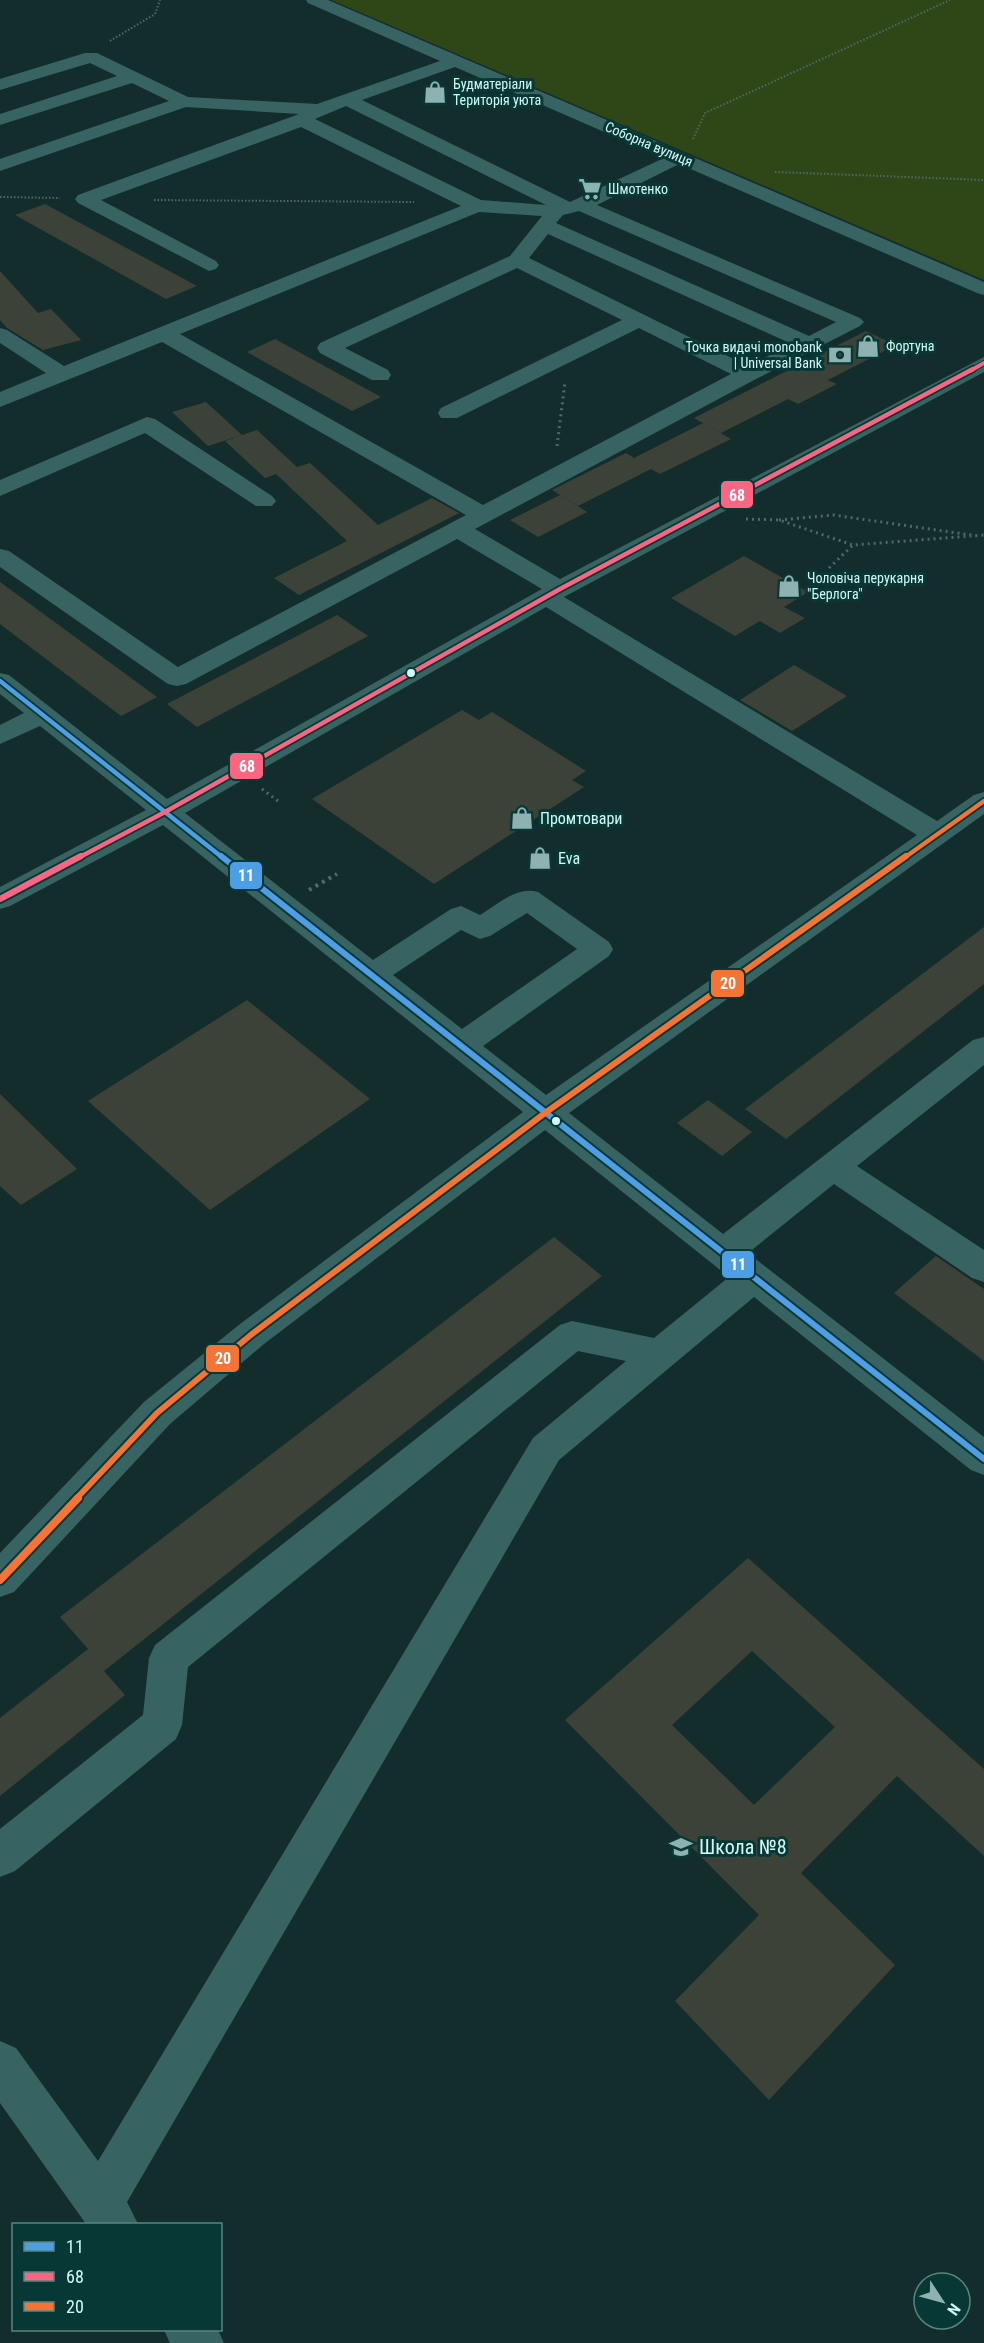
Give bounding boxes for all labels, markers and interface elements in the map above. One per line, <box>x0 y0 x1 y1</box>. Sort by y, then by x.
place label: Будматеріали Територія уюта <box>453 76 541 108</box>
shop icon: Будматеріали Територія уюта <box>422 79 448 105</box>
street label: Соборна вулиця <box>603 118 695 170</box>
supermarket icon: Шмотенко <box>577 176 603 202</box>
place label: Шмотенко <box>608 181 668 197</box>
shop icon: Фортуна <box>855 333 881 359</box>
place label: Фортуна <box>886 338 935 354</box>
place label: Точка видачі monobank | Universal Bank <box>685 339 823 371</box>
bank icon: Точка видачі monobank | Universal Bank <box>827 342 853 368</box>
line badge: 68 <box>720 480 754 509</box>
text: 68 <box>729 486 745 505</box>
place label: Чоловіча перукарня "Берлога" <box>807 570 924 602</box>
shop icon: Чоловіча перукарня "Берлога" <box>776 573 802 599</box>
unlabelled marker <box>405 667 417 679</box>
line badge: 68 <box>229 752 264 780</box>
text: 68 <box>239 757 255 776</box>
shop icon: Промтовари <box>509 805 535 831</box>
place label: Промтовари <box>540 809 622 828</box>
shop icon: Eva <box>527 845 553 871</box>
place label: Eva <box>558 849 580 868</box>
line badge: 11 <box>229 861 263 890</box>
text: 11 <box>238 866 254 885</box>
line badge: 20 <box>710 969 745 998</box>
text: 20 <box>720 974 736 993</box>
unlabelled marker <box>550 1115 562 1127</box>
line badge: 11 <box>721 1250 755 1279</box>
text: 11 <box>730 1255 746 1274</box>
line badge: 20 <box>205 1344 240 1373</box>
text: 20 <box>215 1349 231 1368</box>
school or university icon: Школа №8 <box>668 1834 694 1860</box>
place label: Школа №8 <box>699 1835 787 1859</box>
legend <box>12 2223 222 2331</box>
text: 11 <box>66 2236 84 2257</box>
text: 68 <box>66 2266 84 2287</box>
north arrow <box>912 2271 972 2331</box>
text: 20 <box>66 2296 84 2317</box>
text: N <box>943 2300 964 2319</box>

